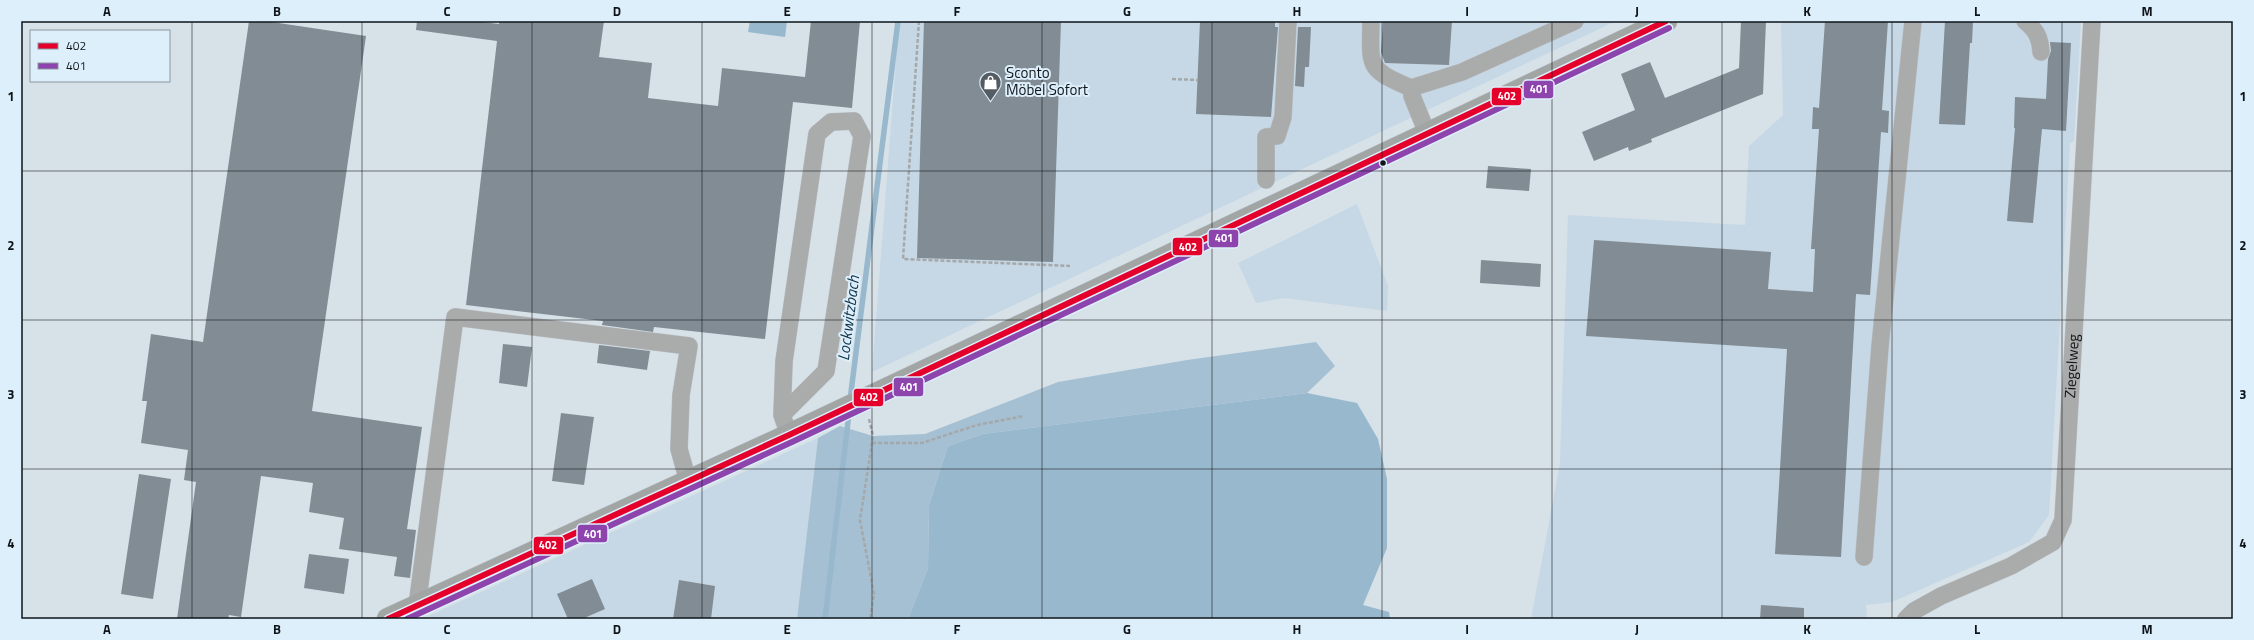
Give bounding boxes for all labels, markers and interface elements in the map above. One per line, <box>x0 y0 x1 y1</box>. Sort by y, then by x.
text: A <box>103 1 111 21</box>
text: B <box>273 1 281 21</box>
text: C <box>443 1 451 21</box>
text: D <box>613 1 621 21</box>
text: E <box>783 1 791 21</box>
text: F <box>954 1 961 21</box>
text: G <box>1123 1 1131 21</box>
text: H <box>1293 1 1301 21</box>
text: I <box>1465 1 1469 21</box>
text: J <box>1635 1 1639 21</box>
text: K <box>1803 1 1811 21</box>
text: L <box>1974 1 1980 21</box>
text: M <box>2141 1 2153 21</box>
legend <box>30 30 170 82</box>
text: 402 <box>66 36 86 55</box>
text: 401 <box>66 56 86 75</box>
place label: Sconto Möbel Sofort <box>1006 61 1089 101</box>
shop icon: Sconto Möbel Sofort <box>977 69 1003 102</box>
line badge: 401 <box>1523 80 1554 99</box>
text: 401 <box>1530 81 1548 97</box>
text: 1 <box>7 86 15 106</box>
text: 1 <box>2239 86 2247 106</box>
line badge: 402 <box>1491 87 1522 106</box>
text: 402 <box>1498 88 1516 104</box>
unlabelled marker <box>1378 158 1388 168</box>
line badge: 401 <box>1208 229 1239 248</box>
text: 401 <box>1215 230 1233 246</box>
text: 2 <box>7 235 15 255</box>
text: 2 <box>2239 235 2247 255</box>
line badge: 402 <box>1172 237 1203 256</box>
text: 402 <box>1179 239 1197 255</box>
water label: Lockwitzbach <box>831 273 865 362</box>
street label: Ziegelweg <box>2058 333 2085 399</box>
line badge: 401 <box>893 377 924 397</box>
text: 401 <box>900 379 918 395</box>
text: 3 <box>7 384 15 404</box>
text: 3 <box>2239 384 2247 404</box>
line badge: 402 <box>853 388 884 407</box>
text: 402 <box>860 389 878 405</box>
line badge: 401 <box>577 524 608 543</box>
text: 401 <box>584 526 602 542</box>
text: 4 <box>7 533 15 553</box>
text: 4 <box>2239 533 2247 553</box>
line badge: 402 <box>533 536 564 555</box>
text: 402 <box>539 537 557 553</box>
text: A <box>103 619 111 639</box>
text: B <box>273 619 281 639</box>
text: C <box>443 619 451 639</box>
text: D <box>613 619 621 639</box>
text: E <box>783 619 791 639</box>
text: F <box>954 619 961 639</box>
text: G <box>1123 619 1131 639</box>
text: H <box>1293 619 1301 639</box>
text: I <box>1465 619 1469 639</box>
text: J <box>1635 619 1639 639</box>
text: K <box>1803 619 1811 639</box>
text: L <box>1974 619 1980 639</box>
text: M <box>2141 619 2153 639</box>

